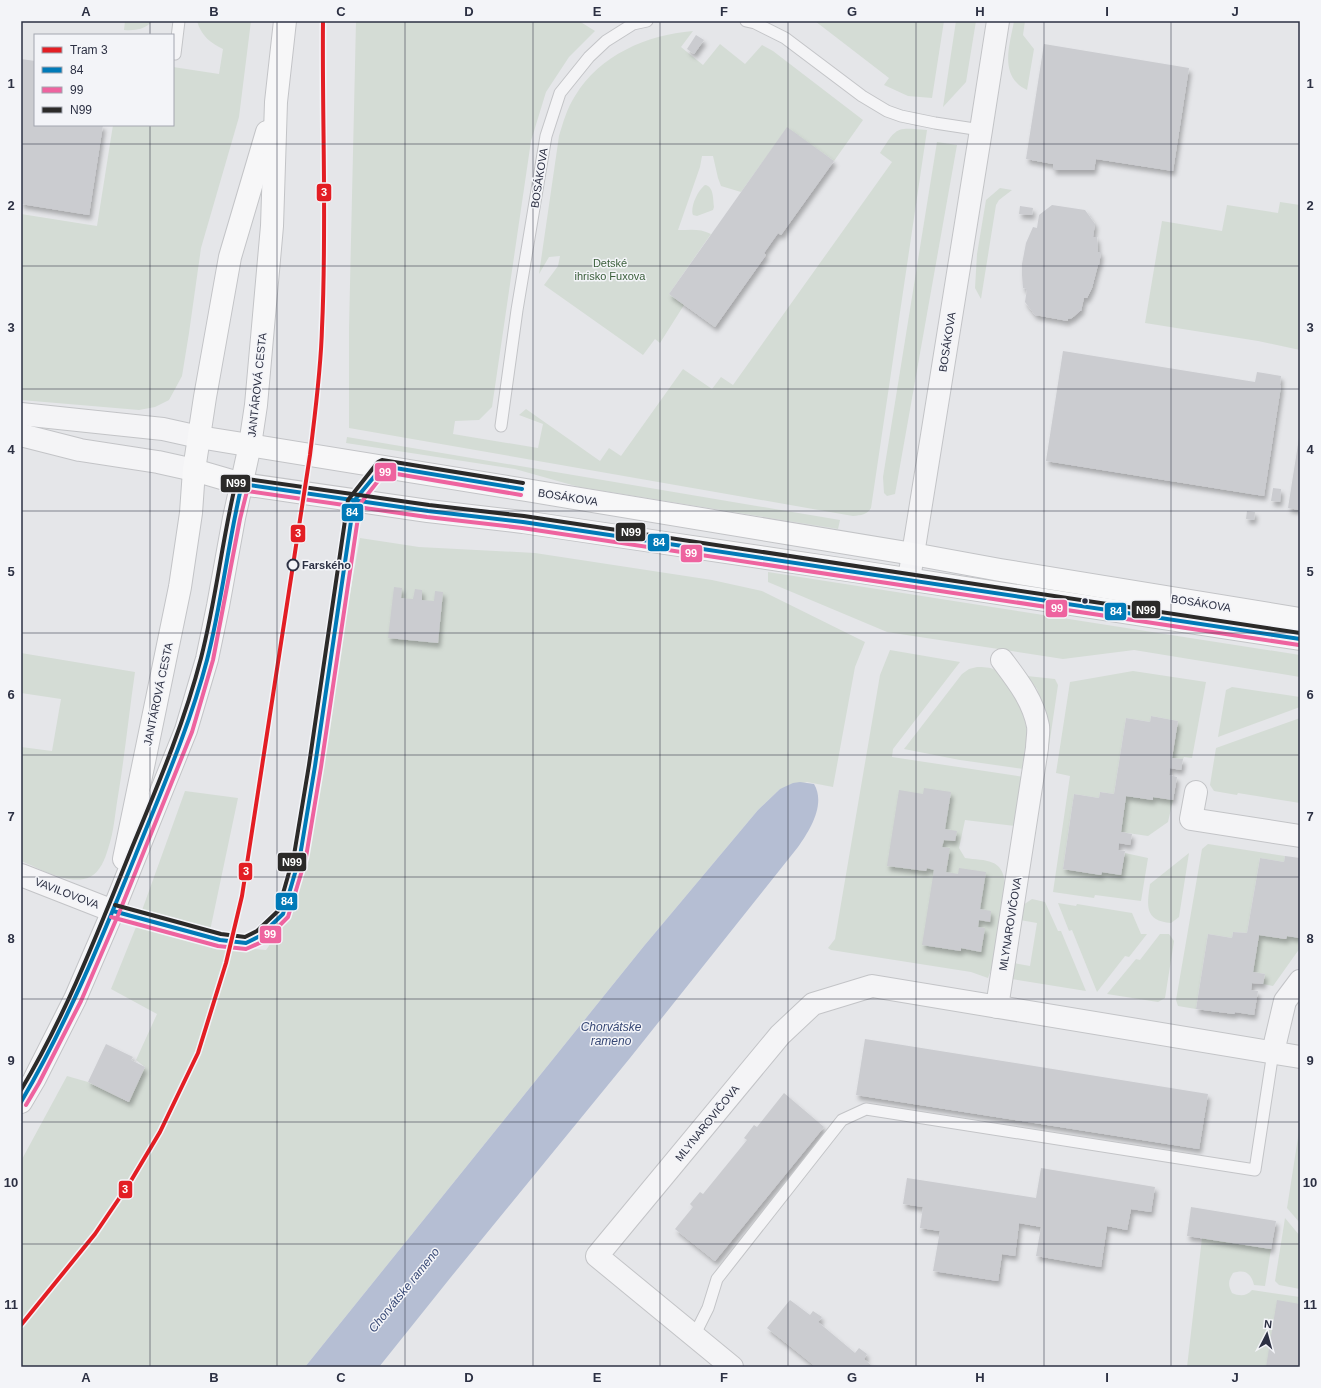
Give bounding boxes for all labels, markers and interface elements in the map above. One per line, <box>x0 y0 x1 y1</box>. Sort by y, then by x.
text: A <box>81 4 91 19</box>
text: B <box>209 4 219 19</box>
text: C <box>336 4 346 19</box>
text: D <box>464 4 474 19</box>
text: E <box>593 4 602 19</box>
text: F <box>720 4 728 19</box>
text: G <box>847 4 857 19</box>
text: H <box>975 4 985 19</box>
text: I <box>1105 4 1109 19</box>
text: J <box>1231 4 1239 19</box>
legend <box>34 34 174 126</box>
text: Tram 3 <box>70 43 108 57</box>
text: 84 <box>70 63 84 77</box>
text: 1 <box>7 76 15 91</box>
text: 1 <box>1306 76 1314 91</box>
text: 99 <box>70 83 84 97</box>
text: N99 <box>70 103 92 117</box>
street label: BOSÁKOVA <box>528 147 550 209</box>
line badge: 3 <box>316 183 332 202</box>
text: 3 <box>321 186 327 198</box>
text: 2 <box>7 198 15 213</box>
text: 2 <box>1306 198 1314 213</box>
park label: Detské ihrisko Fuxova <box>575 257 646 282</box>
street label: BOSÁKOVA <box>936 311 958 373</box>
text: 3 <box>7 320 15 335</box>
text: 3 <box>1306 320 1314 335</box>
street label: JANTÁROVÁ CESTA <box>246 332 269 438</box>
text: 4 <box>7 442 15 457</box>
text: 4 <box>1306 442 1314 457</box>
line badge: 99 <box>374 462 397 482</box>
text: 99 <box>379 466 391 478</box>
line badge: N99 <box>220 474 251 493</box>
text: N99 <box>226 477 246 489</box>
street label: BOSÁKOVA <box>537 486 599 508</box>
line badge: 84 <box>341 503 364 522</box>
text: 84 <box>346 506 359 518</box>
line badge: N99 <box>615 522 646 542</box>
line badge: 3 <box>290 524 306 543</box>
text: N99 <box>621 526 641 538</box>
text: 3 <box>295 527 301 539</box>
line badge: 84 <box>647 533 670 552</box>
text: 84 <box>653 536 666 548</box>
line badge: 99 <box>680 544 703 563</box>
text: 99 <box>685 547 697 559</box>
marker: Farského <box>286 558 300 572</box>
place label: Farského <box>302 559 351 571</box>
text: 5 <box>7 564 15 579</box>
text: 5 <box>1306 564 1314 579</box>
street label: BOSÁKOVA <box>1170 592 1232 614</box>
unlabelled marker <box>1080 596 1090 606</box>
line badge: 99 <box>1045 599 1068 618</box>
line badge: N99 <box>1131 600 1161 619</box>
text: 99 <box>1051 602 1063 614</box>
line badge: 84 <box>1104 602 1127 621</box>
text: N99 <box>1136 604 1156 616</box>
text: 84 <box>1110 605 1123 617</box>
street label: JANTÁROVÁ CESTA <box>141 641 175 747</box>
text: 6 <box>7 687 15 702</box>
text: 6 <box>1306 687 1314 702</box>
text: 7 <box>7 809 15 824</box>
text: 7 <box>1306 809 1314 824</box>
line badge: N99 <box>277 852 307 872</box>
text: N99 <box>282 856 302 868</box>
line badge: 3 <box>238 862 253 881</box>
text: 3 <box>243 865 249 877</box>
street label: VAVILOVOVA <box>33 875 101 911</box>
street label: MLYNAROVIČOVA <box>997 876 1023 972</box>
line badge: 84 <box>275 892 298 911</box>
text: 84 <box>281 895 294 907</box>
line badge: 99 <box>259 925 282 944</box>
text: 99 <box>264 928 276 940</box>
text: 8 <box>7 931 15 946</box>
text: 8 <box>1306 931 1314 946</box>
water label: Chorvátske rameno <box>581 1020 642 1048</box>
text: 9 <box>7 1053 15 1068</box>
text: 9 <box>1306 1053 1314 1068</box>
street label: MLYNAROVIČOVA <box>673 1082 742 1163</box>
text: 10 <box>4 1175 18 1190</box>
text: 10 <box>1303 1175 1317 1190</box>
line badge: 3 <box>118 1180 133 1199</box>
text: 3 <box>122 1183 128 1195</box>
water label: Chorvátske rameno <box>366 1245 443 1335</box>
text: 11 <box>4 1297 18 1312</box>
text: 11 <box>1303 1297 1317 1312</box>
north arrow <box>1247 1314 1287 1354</box>
text: N <box>1263 1318 1273 1330</box>
text: A <box>81 1370 91 1385</box>
text: B <box>209 1370 219 1385</box>
text: C <box>336 1370 346 1385</box>
text: D <box>464 1370 474 1385</box>
text: E <box>593 1370 602 1385</box>
text: F <box>720 1370 728 1385</box>
text: G <box>847 1370 857 1385</box>
text: H <box>975 1370 985 1385</box>
text: I <box>1105 1370 1109 1385</box>
text: J <box>1231 1370 1239 1385</box>

